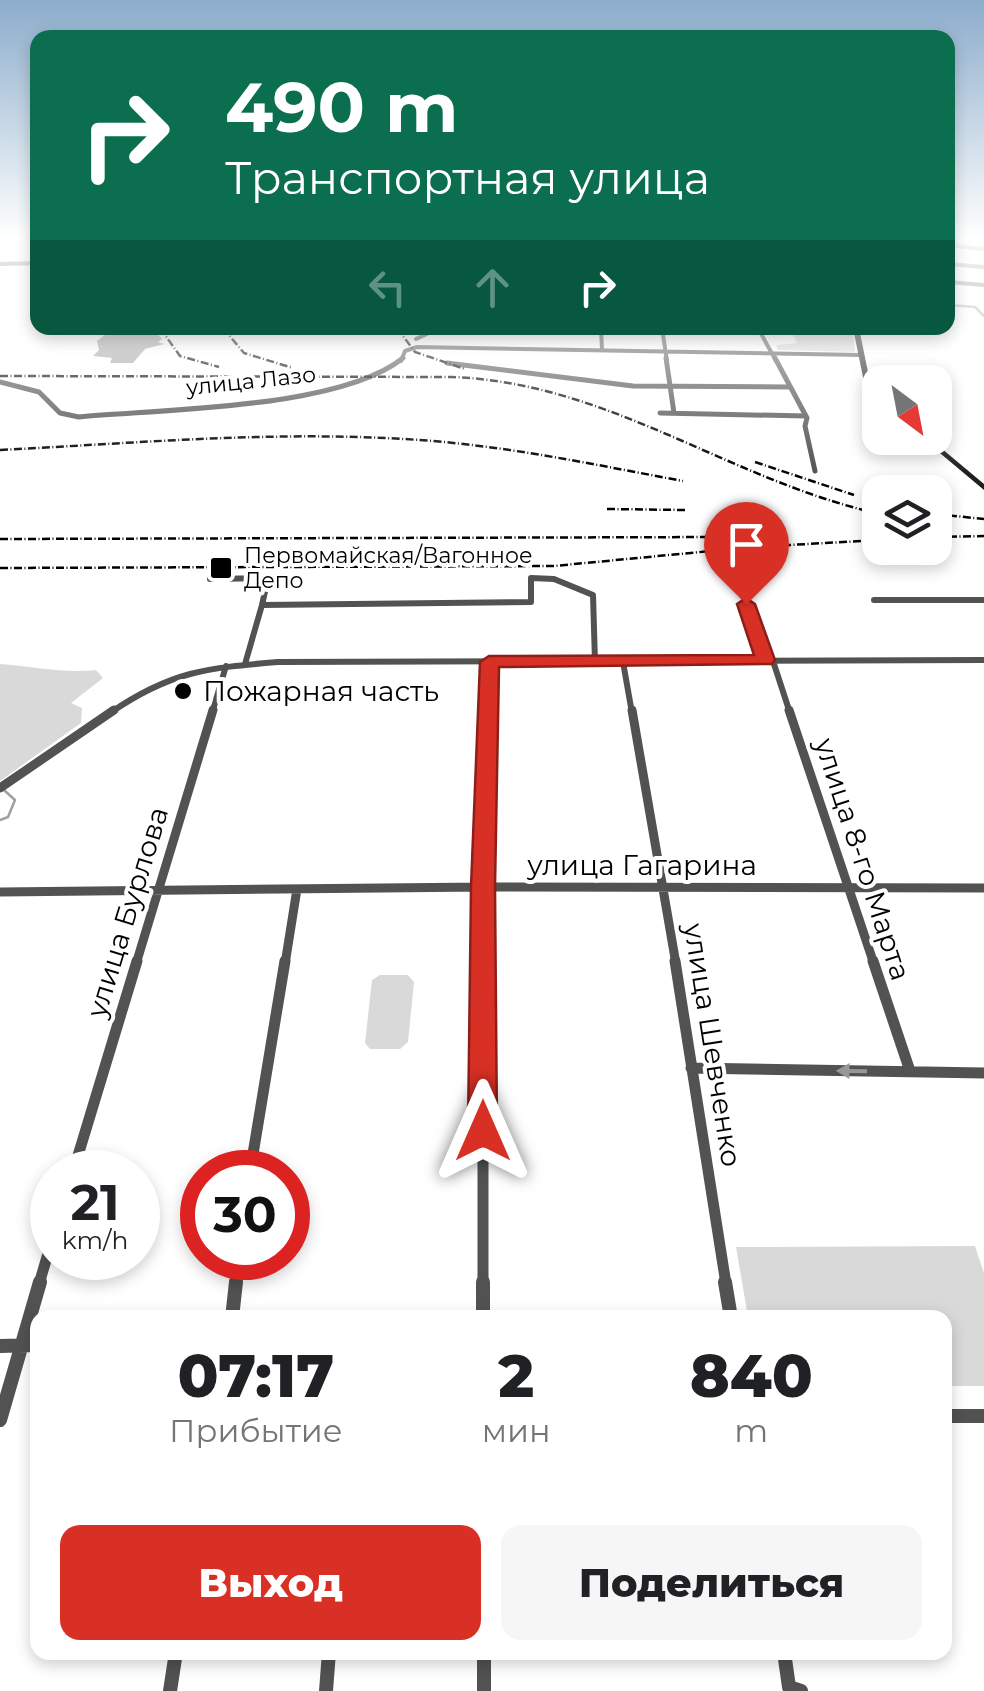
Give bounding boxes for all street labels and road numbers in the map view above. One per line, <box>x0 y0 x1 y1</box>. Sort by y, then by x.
street label: улица Лазо <box>184 361 317 401</box>
street label: улица 8-го Марта <box>807 733 918 984</box>
street label: улица Бурлова <box>79 803 175 1022</box>
street label: улица Гагарина <box>526 848 757 882</box>
street label: улица Шевченко <box>677 920 749 1169</box>

